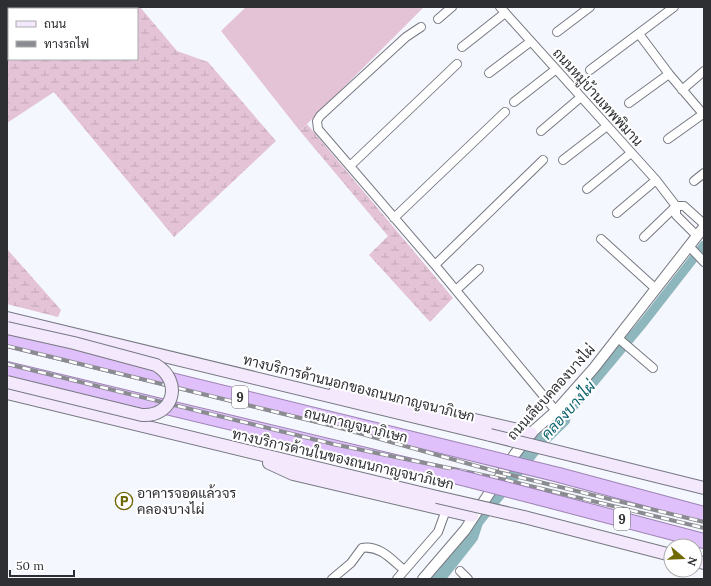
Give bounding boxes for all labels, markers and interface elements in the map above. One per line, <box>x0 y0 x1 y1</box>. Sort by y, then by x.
legend <box>8 8 138 60</box>
text: ถนน <box>44 16 67 31</box>
text: ทางรถไฟ <box>44 36 89 51</box>
street label: ถนนหมู่บ้านเทพพิมาน <box>548 44 647 151</box>
street label: ถนนเลียบคลองบางไผ่ <box>504 341 598 443</box>
street label: ทางบริการด้านนอกของถนนกาญจนาภิเษก <box>241 351 477 425</box>
water label: คลองบางไผ่ <box>537 377 599 443</box>
road number: 9 <box>232 386 248 408</box>
street label: ถนนกาญจนาภิเษก <box>302 404 410 446</box>
street label: ทางบริการด้านในของถนนกาญจนาภิเษก <box>230 425 456 493</box>
place label: อาคารจอดแล้วจร คลองบางไผ่ <box>137 484 236 518</box>
parking icon: อาคารจอดแล้วจร คลองบางไผ่ <box>114 491 134 511</box>
road number: 9 <box>614 508 630 530</box>
north arrow <box>663 538 703 578</box>
scale bar <box>10 552 74 578</box>
text: N <box>684 555 700 568</box>
text: 50 m <box>16 558 44 573</box>

